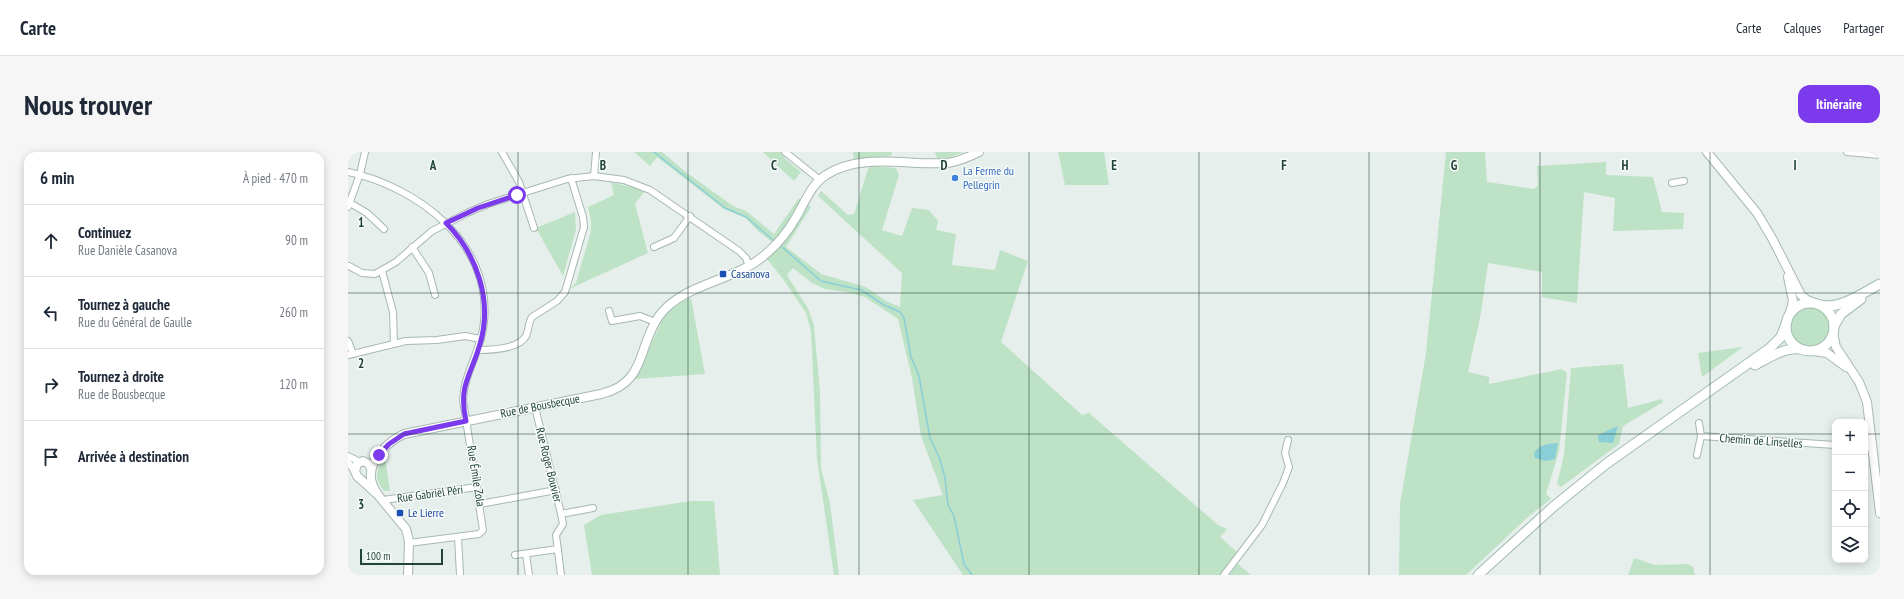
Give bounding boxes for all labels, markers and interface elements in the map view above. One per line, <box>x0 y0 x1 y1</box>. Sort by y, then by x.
text: Carte <box>20 16 56 40</box>
text: Carte <box>1736 19 1761 37</box>
text: Calques <box>1783 19 1821 37</box>
text: Partager <box>1843 19 1884 37</box>
button: Itinéraire <box>1798 85 1880 123</box>
text: Nous trouver <box>24 86 152 123</box>
text: A <box>429 157 437 174</box>
text: B <box>600 157 606 174</box>
text: C <box>771 157 777 174</box>
text: D <box>941 157 948 174</box>
text: E <box>1111 157 1117 174</box>
text: F <box>1281 157 1287 174</box>
text: G <box>1451 157 1458 174</box>
text: H <box>1622 157 1629 174</box>
text: I <box>1793 157 1797 174</box>
place label: La Ferme du Pellegrin <box>963 163 1014 192</box>
text: 6 min <box>40 167 74 189</box>
text: À pied · 470 m <box>243 170 308 187</box>
marker: La Ferme du Pellegrin <box>950 173 960 183</box>
route start <box>508 186 526 204</box>
text: 1 <box>358 214 364 231</box>
text: Continuez <box>78 223 131 242</box>
icon: ahead <box>40 230 62 252</box>
text: 90 m <box>285 232 308 249</box>
text: Rue Danièle Casanova <box>78 242 177 259</box>
place label: Casanova <box>731 266 770 281</box>
marker: Casanova <box>718 269 728 279</box>
text: Tournez à gauche <box>78 295 170 314</box>
icon: left <box>40 302 62 324</box>
text: 260 m <box>279 304 308 321</box>
text: Rue du Général de Gaulle <box>78 314 192 331</box>
text: 2 <box>358 355 364 372</box>
text: Tournez à droite <box>78 367 164 386</box>
icon: right <box>40 374 62 396</box>
text: 120 m <box>279 376 308 393</box>
text: Rue de Bousbecque <box>78 386 165 403</box>
street label: Rue de Bousbecque <box>499 390 581 421</box>
map controls <box>1832 419 1868 563</box>
button: + <box>1832 419 1868 455</box>
street label: Rue Roger Bouvier <box>533 426 566 504</box>
street label: Chemin de Linselles <box>1719 430 1803 451</box>
street label: Rue Émile Zola <box>464 444 489 508</box>
icon: arrive <box>40 446 62 468</box>
route end <box>370 446 388 464</box>
text: Arrivée à destination <box>78 447 189 466</box>
button: − <box>1832 455 1868 491</box>
street label: Rue Gabriel Péri <box>396 481 464 506</box>
button: locate <box>1832 491 1868 527</box>
text: 3 <box>358 496 364 513</box>
place label: Le Lierre <box>408 505 444 520</box>
marker: Le Lierre <box>395 508 405 518</box>
button: layers <box>1832 527 1868 563</box>
scale bar <box>360 547 443 566</box>
text: 100 m <box>366 549 390 563</box>

